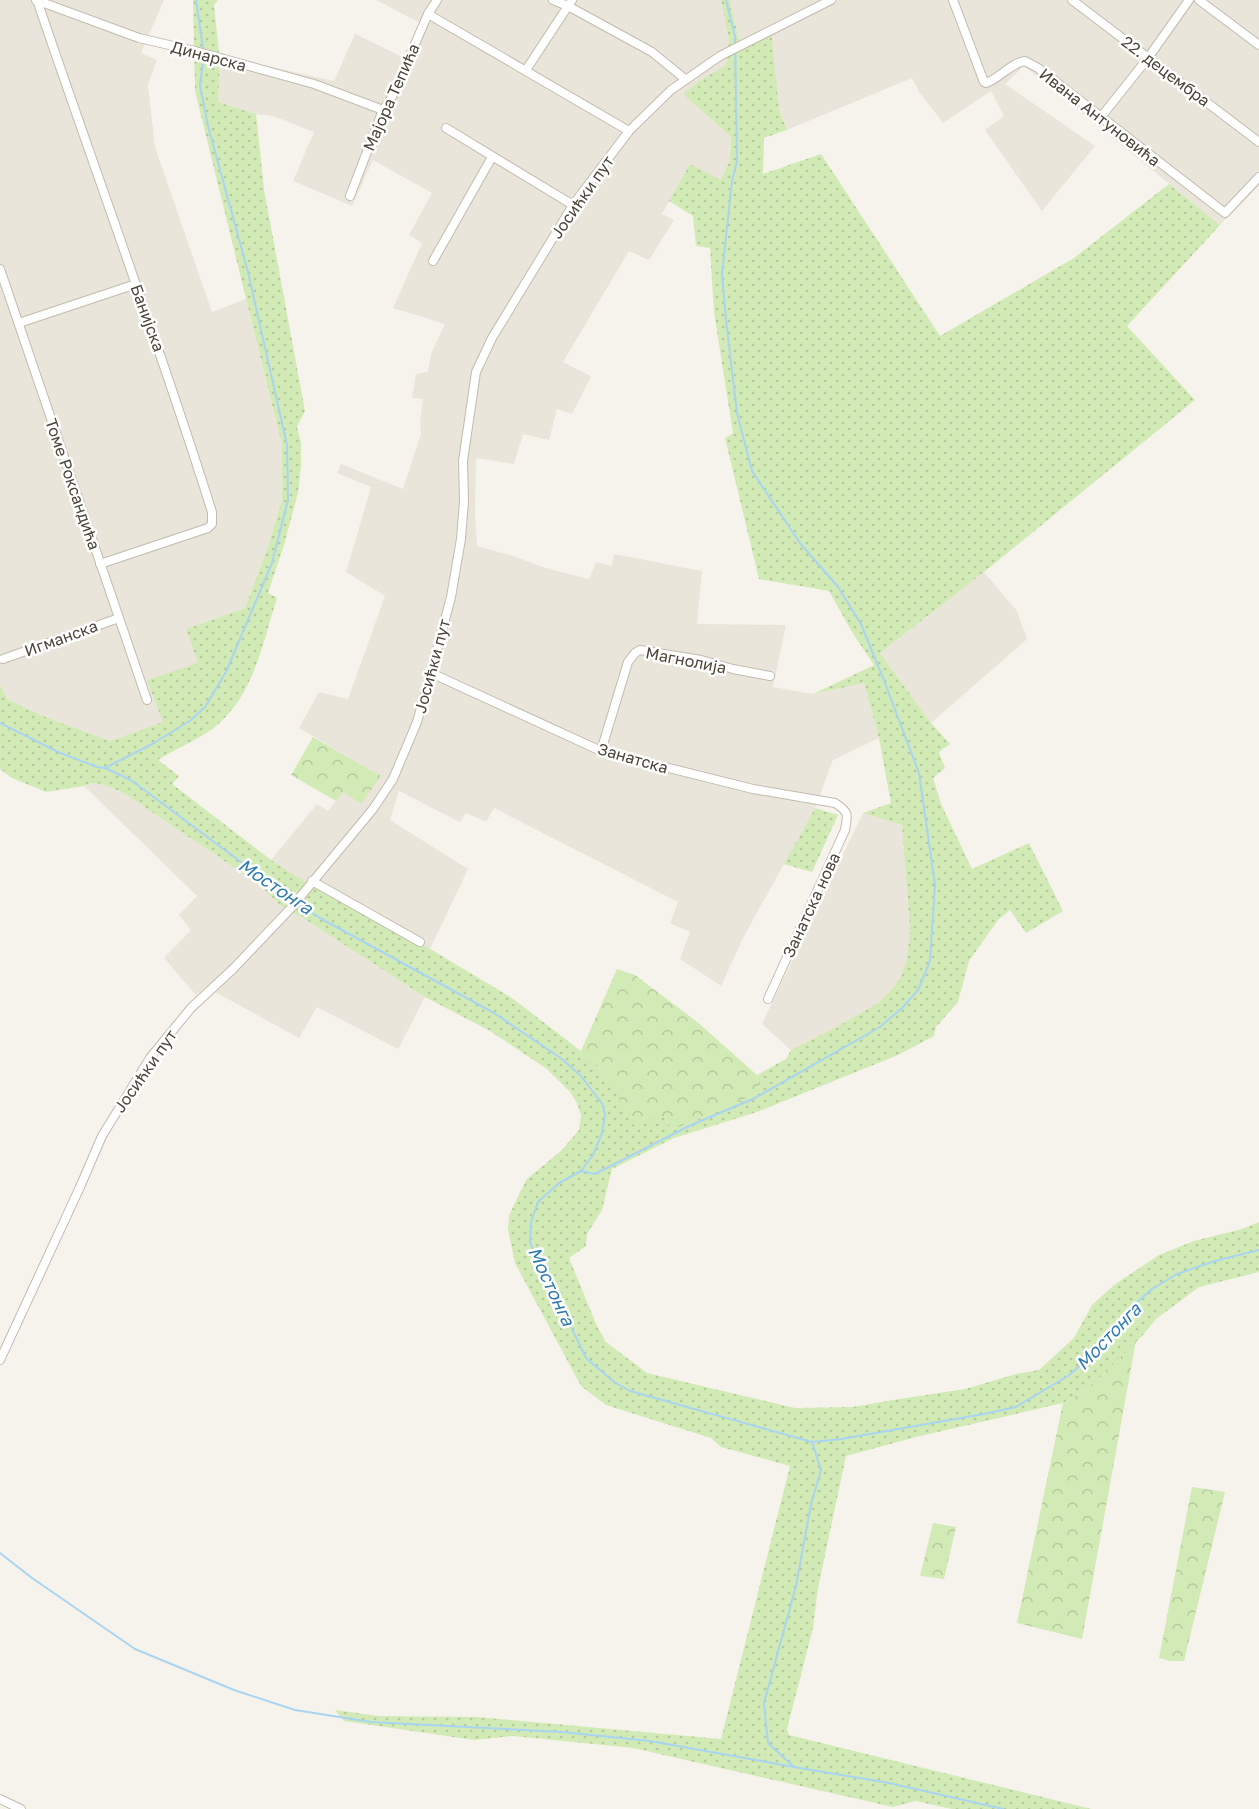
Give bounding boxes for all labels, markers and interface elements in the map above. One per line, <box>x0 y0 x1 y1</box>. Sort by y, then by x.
street label: 22. децембра <box>1118 31 1214 111</box>
street label: Динарска <box>169 36 249 76</box>
street label: Мајора Тепића <box>358 40 424 154</box>
street label: Ивана Антуновића <box>1036 64 1164 170</box>
street label: Јосићки пут <box>546 152 618 242</box>
street label: Банијска <box>127 282 169 354</box>
street label: Томе Роксандића <box>41 416 105 552</box>
street label: Игманска <box>22 615 100 661</box>
street label: Јосићки пут <box>410 617 454 715</box>
street label: Магнолија <box>644 642 728 678</box>
street label: Занатска <box>595 738 671 778</box>
street label: Занатска нова <box>778 849 844 961</box>
water label: Мостонга <box>235 853 318 919</box>
street label: Јосићки пут <box>109 1026 181 1116</box>
water label: Мостонга <box>524 1243 580 1330</box>
water label: Мостонга <box>1071 1297 1146 1374</box>

